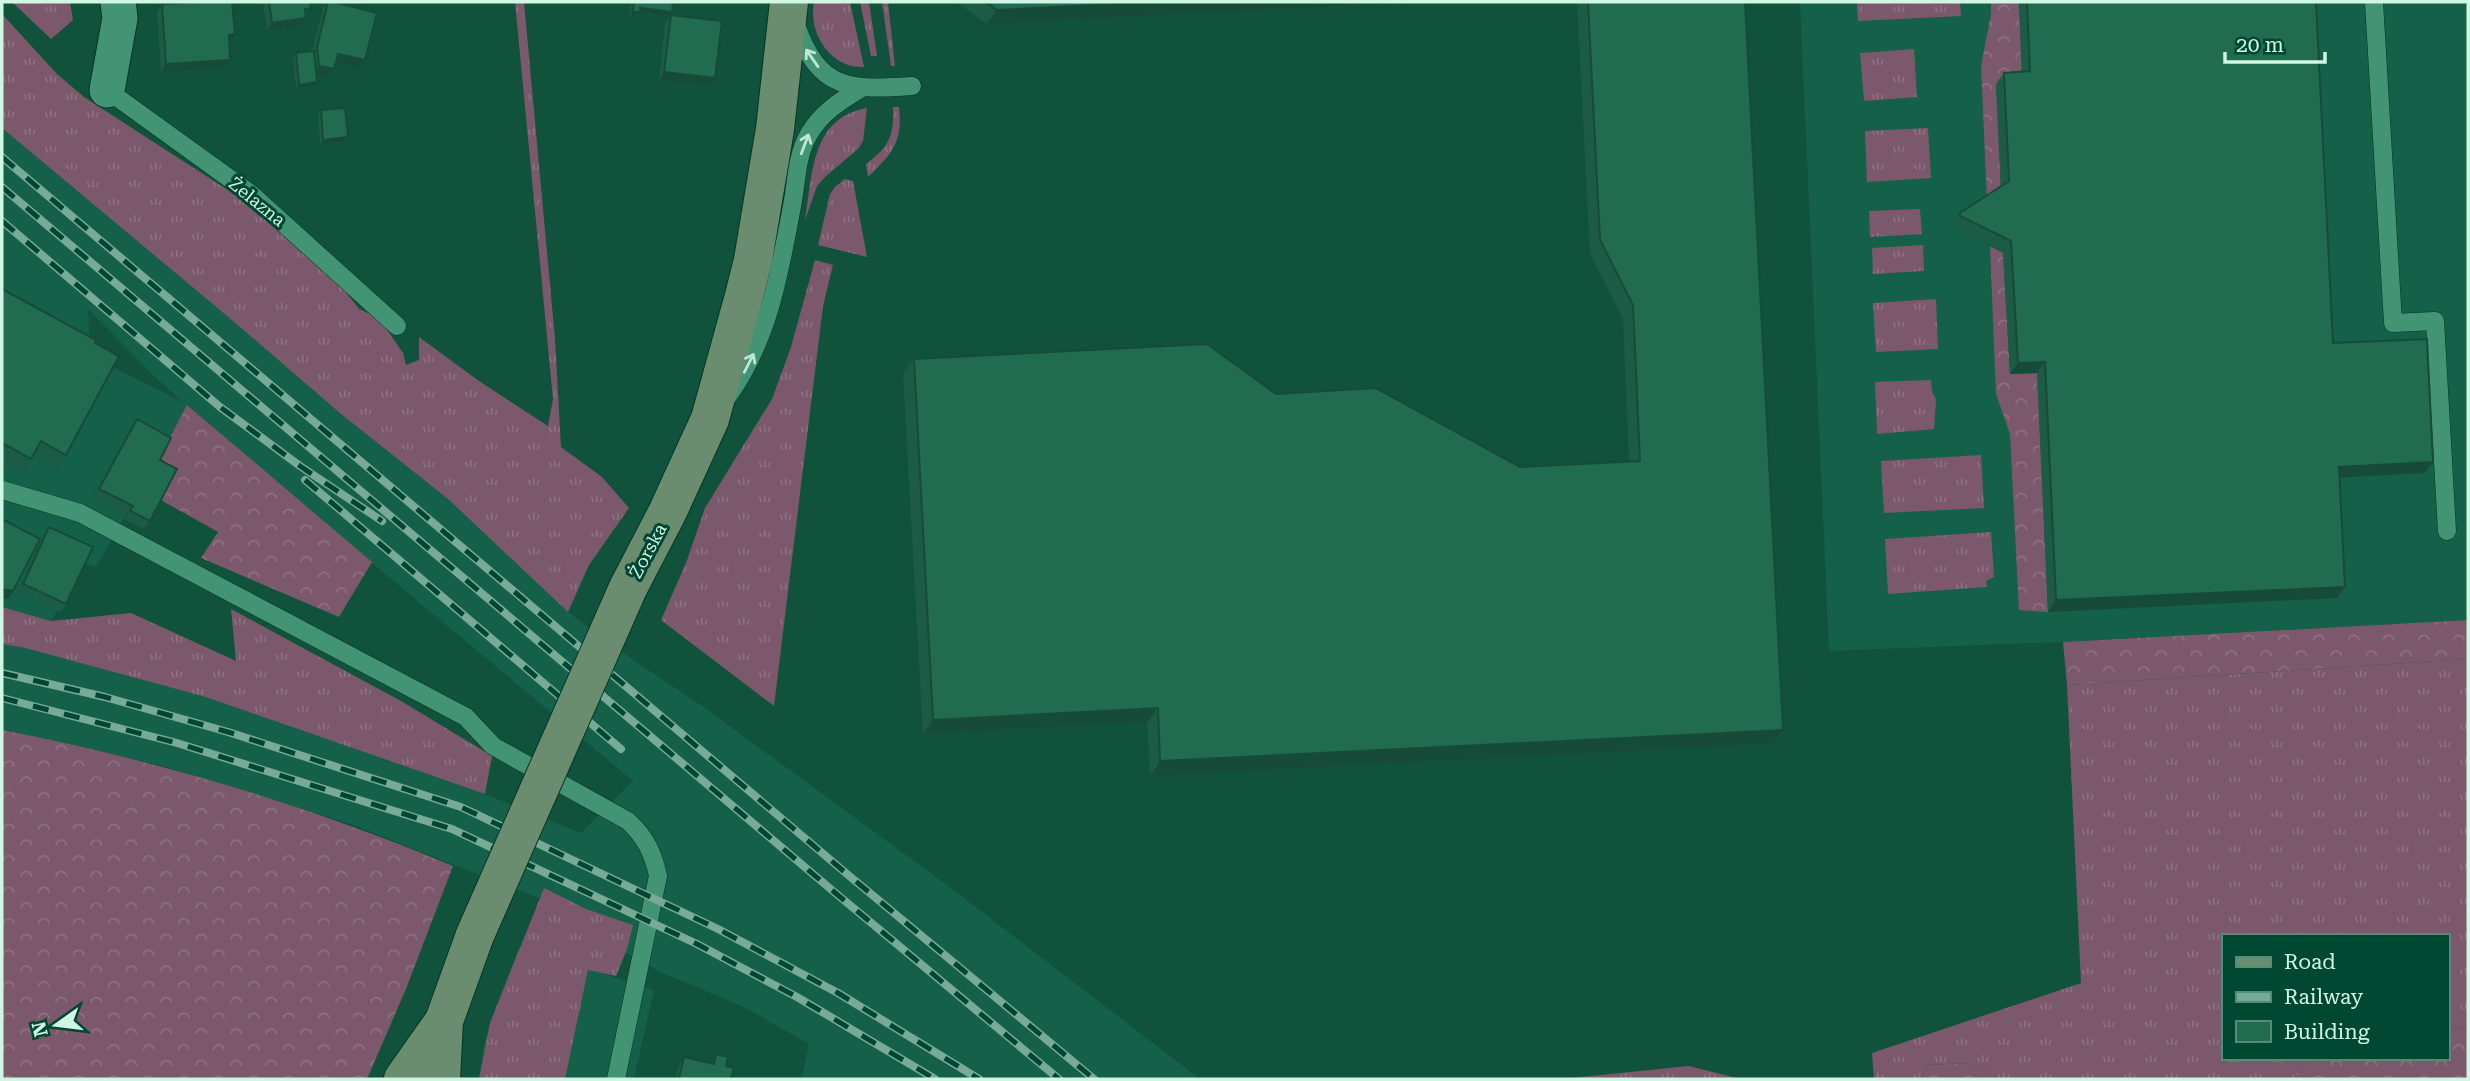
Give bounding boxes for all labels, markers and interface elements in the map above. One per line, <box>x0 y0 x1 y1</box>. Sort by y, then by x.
scale bar <box>2225 21 2325 65</box>
text: 20 m <box>2236 33 2284 57</box>
one-way arrow <box>805 49 819 68</box>
one-way arrow <box>800 134 812 155</box>
street label: Żelazna <box>225 173 290 231</box>
one-way arrow <box>742 353 756 374</box>
street label: Żorska <box>624 520 671 582</box>
legend <box>2222 934 2449 1060</box>
text: Road <box>2284 950 2336 974</box>
text: Railway <box>2284 985 2364 1009</box>
north arrow <box>21 990 91 1060</box>
text: N <box>27 1019 53 1039</box>
text: Building <box>2284 1020 2370 1044</box>

